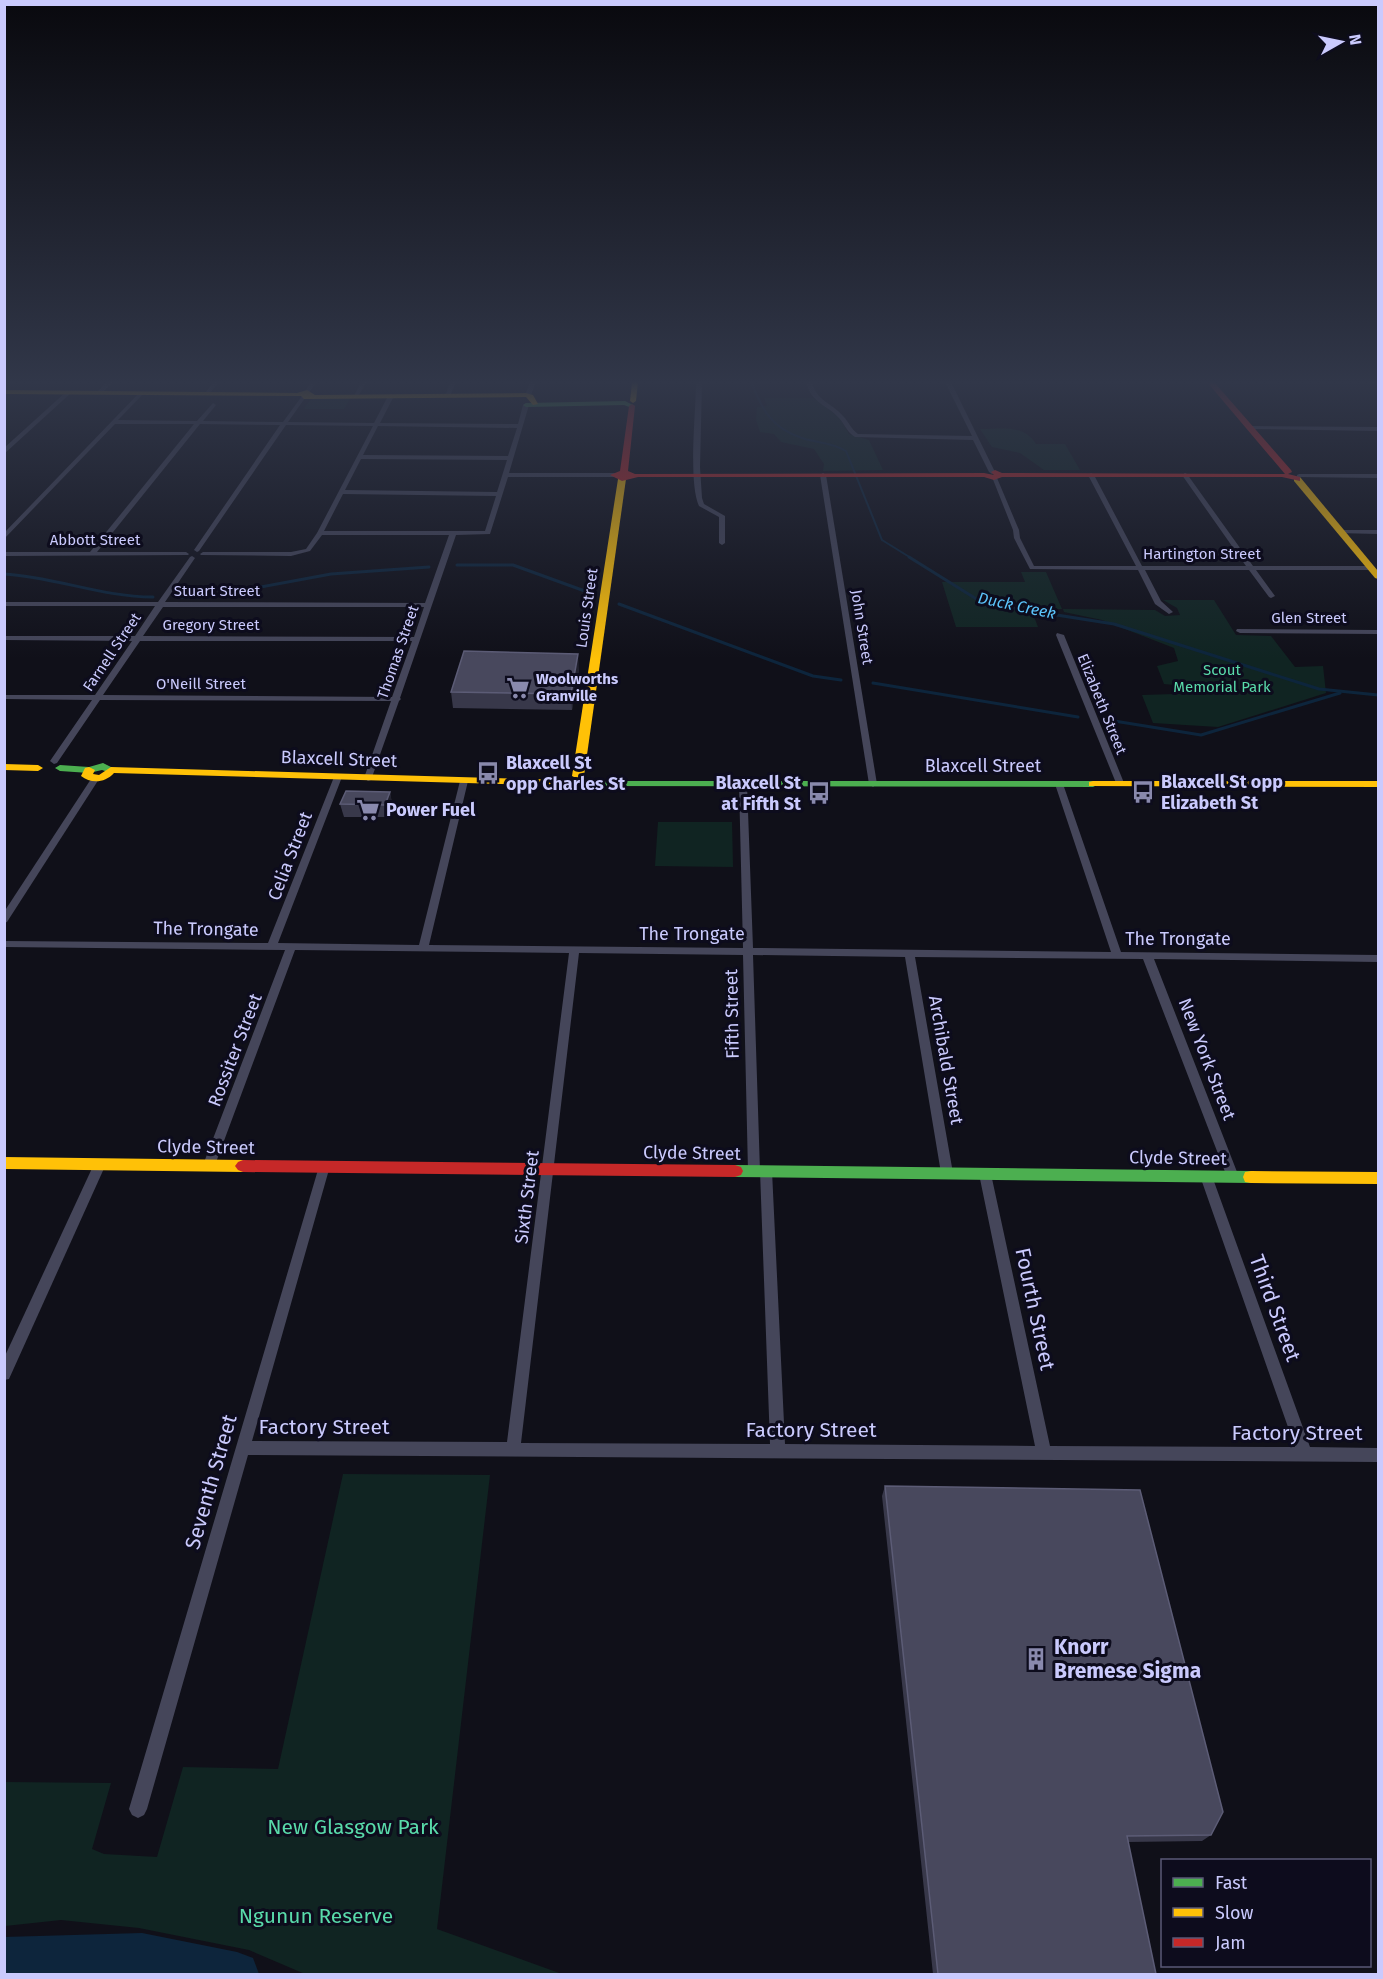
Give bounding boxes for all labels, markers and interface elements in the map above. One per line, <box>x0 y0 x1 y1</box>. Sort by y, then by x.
north arrow <box>1311 12 1371 72</box>
text: N <box>1345 33 1366 46</box>
street label: Abbott Street <box>50 531 141 549</box>
street label: Hartington Street <box>1143 545 1261 563</box>
street label: Louis Street <box>572 566 602 649</box>
street label: Stuart Street <box>174 582 261 600</box>
street label: John Street <box>847 588 877 666</box>
water label: Duck Creek <box>976 588 1058 623</box>
street label: Thomas Street <box>374 602 423 701</box>
street label: Farnell Street <box>79 609 145 695</box>
street label: Glen Street <box>1271 609 1347 627</box>
street label: Gregory Street <box>162 616 260 634</box>
street label: Elizabeth Street <box>1074 651 1131 758</box>
park label: Scout Memorial Park <box>1173 661 1271 696</box>
place label: Woolworths Granville <box>536 670 618 705</box>
street label: O'Neill Street <box>156 675 246 693</box>
supermarket icon: Woolworths Granville <box>505 675 531 701</box>
street label: Blaxcell Street <box>280 746 398 772</box>
place label: Blaxcell St opp Charles St <box>506 752 626 795</box>
street label: Blaxcell Street <box>925 755 1042 777</box>
bus stop icon: Blaxcell St opp Charles St <box>475 760 501 786</box>
place label: Blaxcell St opp Elizabeth St <box>1161 771 1283 814</box>
place label: Blaxcell St at Fifth St <box>715 772 802 815</box>
bus stop icon: Blaxcell St opp Elizabeth St <box>1130 779 1156 805</box>
bus stop icon: Blaxcell St at Fifth St <box>806 780 832 806</box>
supermarket icon: Power Fuel <box>355 797 381 823</box>
place label: Power Fuel <box>386 799 476 821</box>
street label: Celia Street <box>263 808 317 903</box>
street label: The Trongate <box>153 917 259 941</box>
street label: The Trongate <box>639 923 745 945</box>
street label: The Trongate <box>1125 928 1231 950</box>
street label: Fifth Street <box>720 968 744 1059</box>
street label: Rossiter Street <box>203 990 267 1110</box>
street label: Archibald Street <box>924 994 968 1127</box>
street label: New York Street <box>1174 995 1241 1124</box>
street label: Clyde Street <box>157 1135 256 1159</box>
street label: Clyde Street <box>643 1141 742 1165</box>
street label: Clyde Street <box>1129 1146 1228 1170</box>
street label: Sixth Street <box>510 1148 544 1245</box>
street label: Fourth Street <box>1009 1245 1061 1373</box>
street label: Third Street <box>1244 1251 1306 1365</box>
street label: Seventh Street <box>179 1411 243 1553</box>
street label: Factory Street <box>258 1414 390 1440</box>
street label: Factory Street <box>745 1417 877 1443</box>
street label: Factory Street <box>1231 1420 1363 1446</box>
place label: Knorr Bremese Sigma <box>1054 1634 1201 1684</box>
building icon: Knorr Bremese Sigma <box>1023 1646 1049 1672</box>
park label: New Glasgow Park <box>267 1814 439 1840</box>
legend <box>1161 1859 1371 1967</box>
text: Fast <box>1215 1872 1248 1894</box>
text: Slow <box>1215 1902 1254 1924</box>
park label: Ngunun Reserve <box>239 1903 393 1929</box>
text: Jam <box>1215 1932 1246 1954</box>

